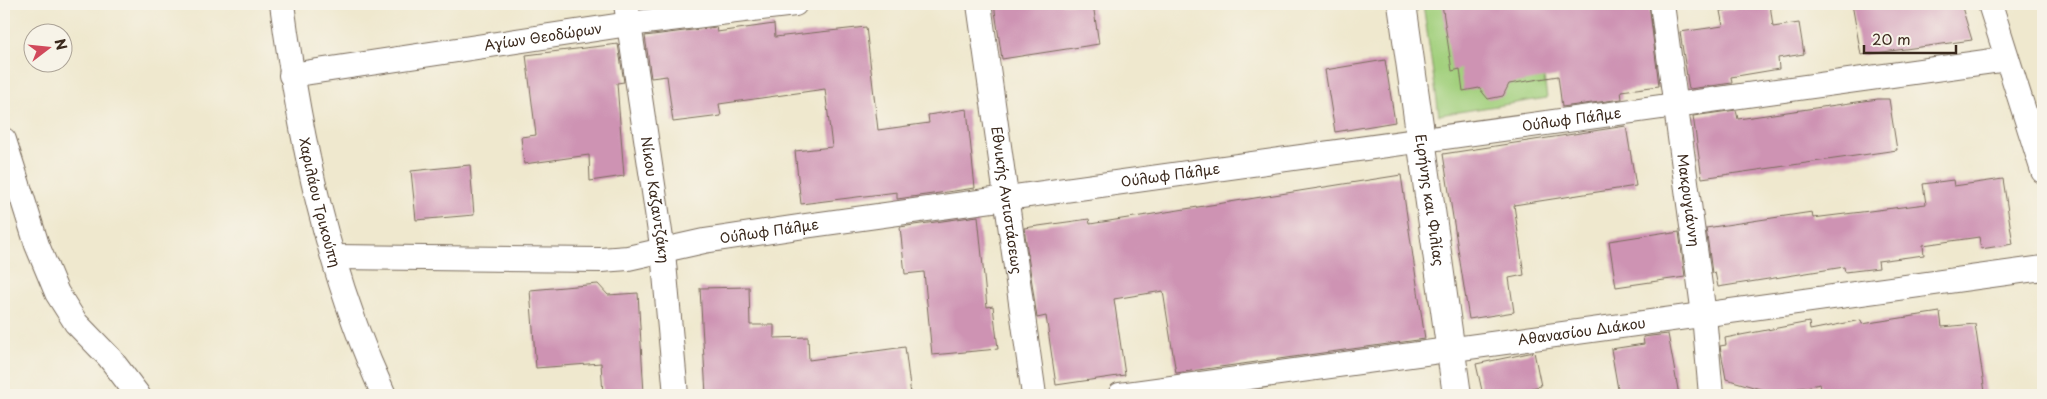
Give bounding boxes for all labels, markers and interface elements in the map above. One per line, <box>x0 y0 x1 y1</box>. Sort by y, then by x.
street label: Αγίων Θεοδώρων <box>483 17 604 56</box>
north arrow <box>22 22 72 72</box>
scale bar <box>1864 22 1957 54</box>
text: 20 m <box>1872 27 1911 50</box>
text: N <box>49 36 73 53</box>
street label: Ούλωφ Πάλμε <box>1521 102 1623 136</box>
street label: Εθνικής Αντιστάσεως <box>986 125 1028 275</box>
street label: Ειρήνης και Φιλίας <box>1410 133 1450 267</box>
street label: Νίκου Καζαντζάκη <box>636 135 675 264</box>
street label: Χαριλάου Τρικούπη <box>294 136 346 270</box>
street label: Μακρυγιάννη <box>1672 152 1706 248</box>
street label: Ούλωφ Πάλμε <box>1119 157 1222 192</box>
street label: Ούλωφ Πάλμε <box>718 213 820 249</box>
street label: Αθανασίου Διάκου <box>1516 312 1647 350</box>

